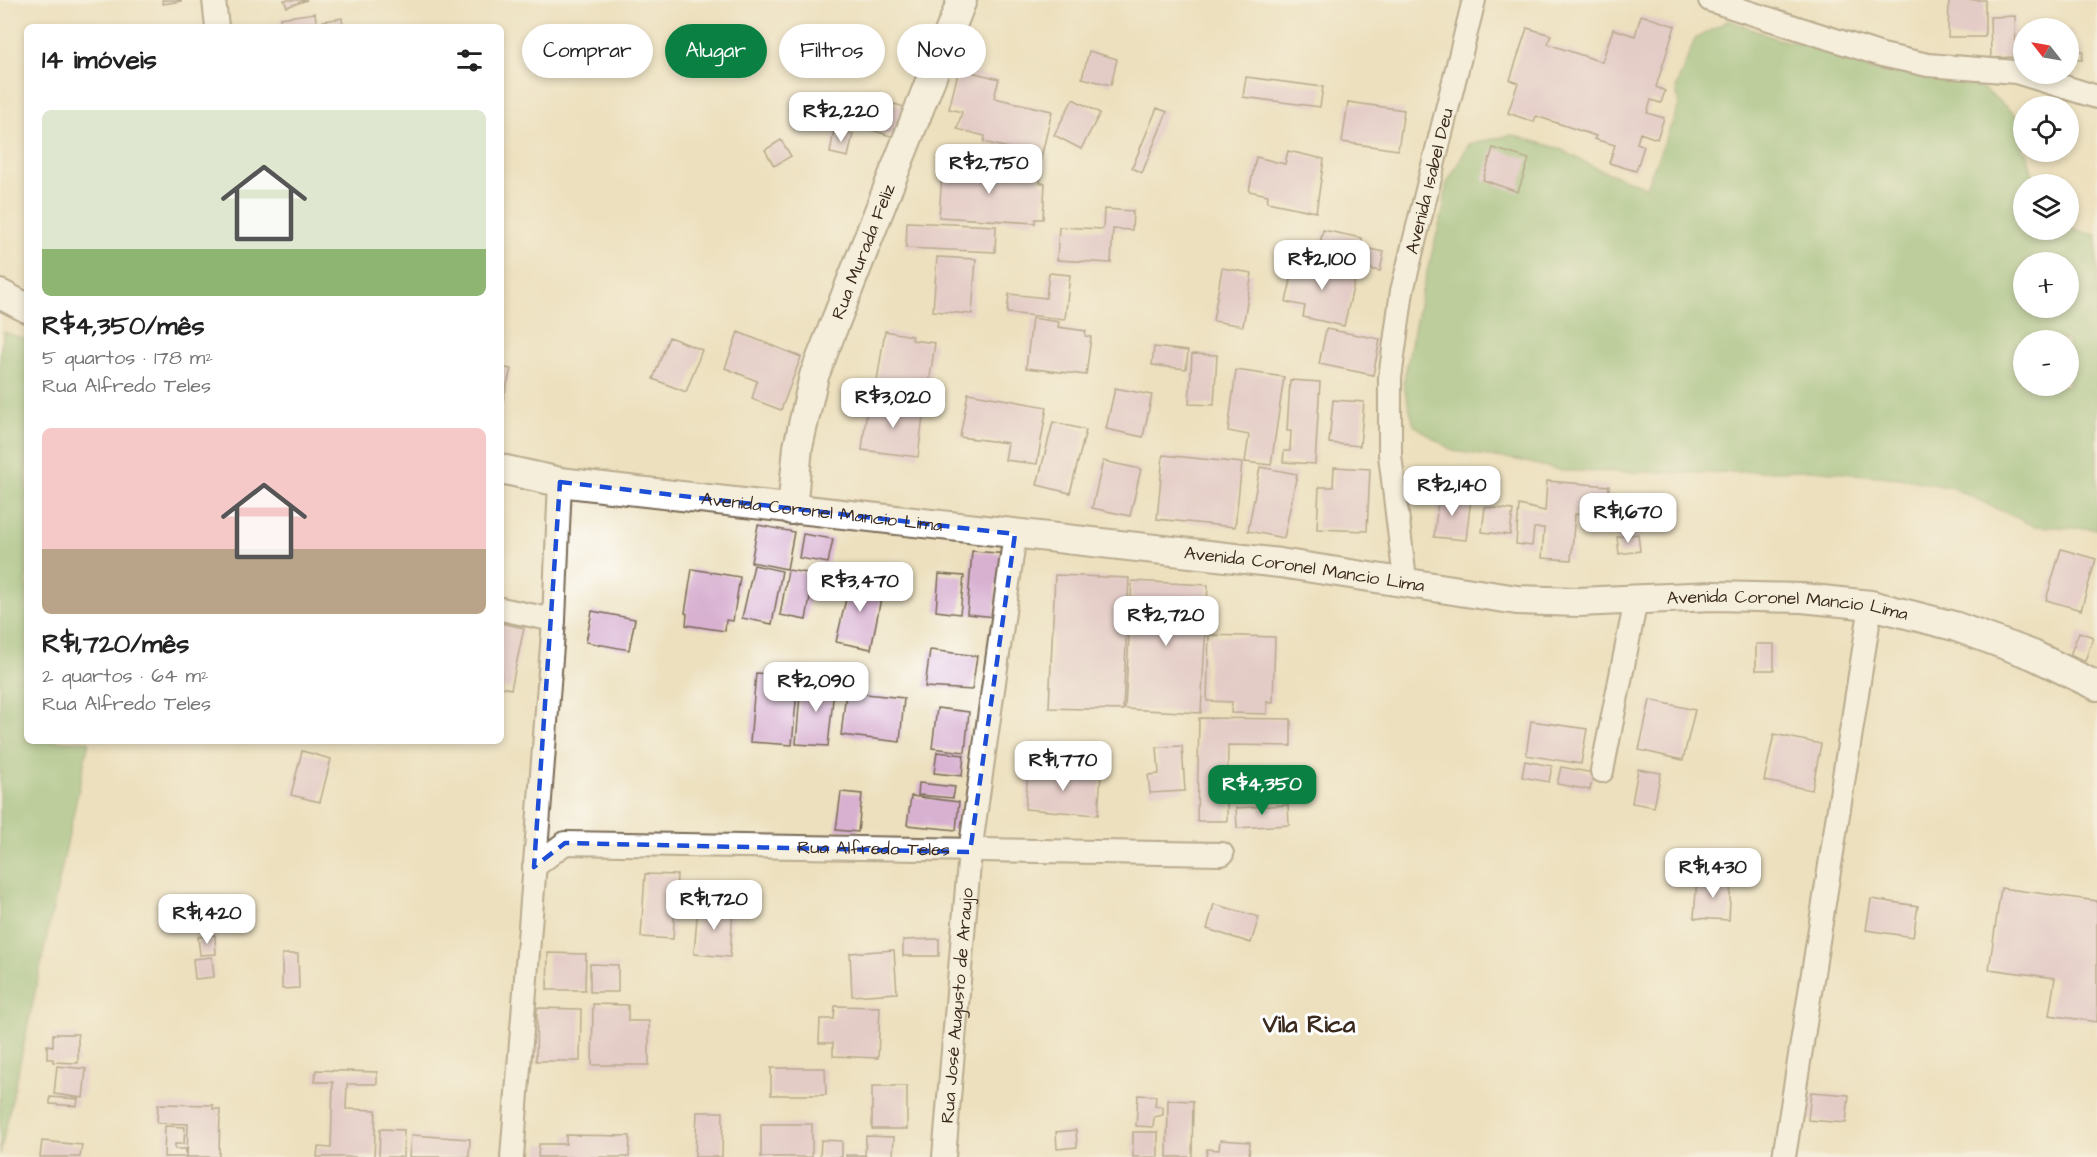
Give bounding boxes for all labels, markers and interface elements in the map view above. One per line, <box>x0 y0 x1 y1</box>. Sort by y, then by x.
north arrow <box>2013 18 2079 84</box>
map controls <box>2013 18 2079 396</box>
chip: Comprar <box>522 24 653 78</box>
chip: Alugar <box>665 24 767 78</box>
chip: Filtros <box>779 24 885 78</box>
chip: Novo <box>897 24 986 78</box>
text: 14 imóveis <box>42 42 157 78</box>
icon: filters <box>453 44 486 77</box>
pin: R$2,220 <box>786 92 896 143</box>
button: locate <box>2013 96 2079 162</box>
text: R$2,220 <box>803 97 879 125</box>
street label: Avenida Isabel Deu <box>1400 106 1460 257</box>
pin: R$2,750 <box>934 144 1044 195</box>
icon: home <box>210 149 318 257</box>
text: R$2,750 <box>949 149 1029 177</box>
button: layers <box>2013 174 2079 240</box>
street label: Rua Murada Feliz <box>826 180 902 323</box>
pin: R$2,100 <box>1267 240 1377 291</box>
text: R$2,100 <box>1288 245 1356 273</box>
button: + <box>2013 252 2079 318</box>
text: R$4,350/mês <box>42 308 205 344</box>
button: − <box>2013 330 2079 396</box>
text: 5 quartos · 178 m² <box>42 344 213 372</box>
text: Rua Alfredo Teles <box>42 372 211 400</box>
pin: R$3,020 <box>838 378 948 429</box>
text: R$3,020 <box>855 383 931 411</box>
pin: R$2,140 <box>1397 466 1507 517</box>
icon: home <box>210 467 318 575</box>
text: R$2,140 <box>1417 471 1487 499</box>
street label: Avenida Coronel Mancio Lima <box>700 486 944 538</box>
pin: R$1,670 <box>1573 493 1683 544</box>
text: R$1,670 <box>1594 498 1662 526</box>
street label: Avenida Coronel Mancio Lima <box>1183 540 1426 598</box>
pin: R$3,470 <box>805 562 915 613</box>
text: R$3,470 <box>821 567 899 595</box>
street label: Avenida Coronel Mancio Lima <box>1666 584 1911 627</box>
pin: R$2,720 <box>1111 596 1221 647</box>
text: R$2,720 <box>1128 601 1204 629</box>
text: R$1,720/mês <box>42 626 189 662</box>
text: 2 quartos · 64 m² <box>42 662 209 690</box>
pin: R$2,090 <box>761 662 871 713</box>
text: R$2,090 <box>777 667 855 695</box>
text: Rua Alfredo Teles <box>42 690 211 718</box>
pin: R$1,770 <box>1008 741 1118 792</box>
text: R$1,770 <box>1029 746 1097 774</box>
pin: R$4,350 <box>1207 765 1317 816</box>
text: R$4,350 <box>1222 770 1302 798</box>
street label: Rua Alfredo Teles <box>797 835 950 862</box>
pin: R$1,430 <box>1658 848 1768 899</box>
text: R$1,430 <box>1679 853 1747 881</box>
pin: R$1,720 <box>659 880 769 931</box>
text: R$1,720 <box>680 885 748 913</box>
street label: Rua José Augusto de Araujo <box>935 887 980 1124</box>
pin: R$1,420 <box>152 894 262 945</box>
text: R$1,420 <box>172 899 242 927</box>
district label: Vila Rica <box>1262 1008 1356 1042</box>

